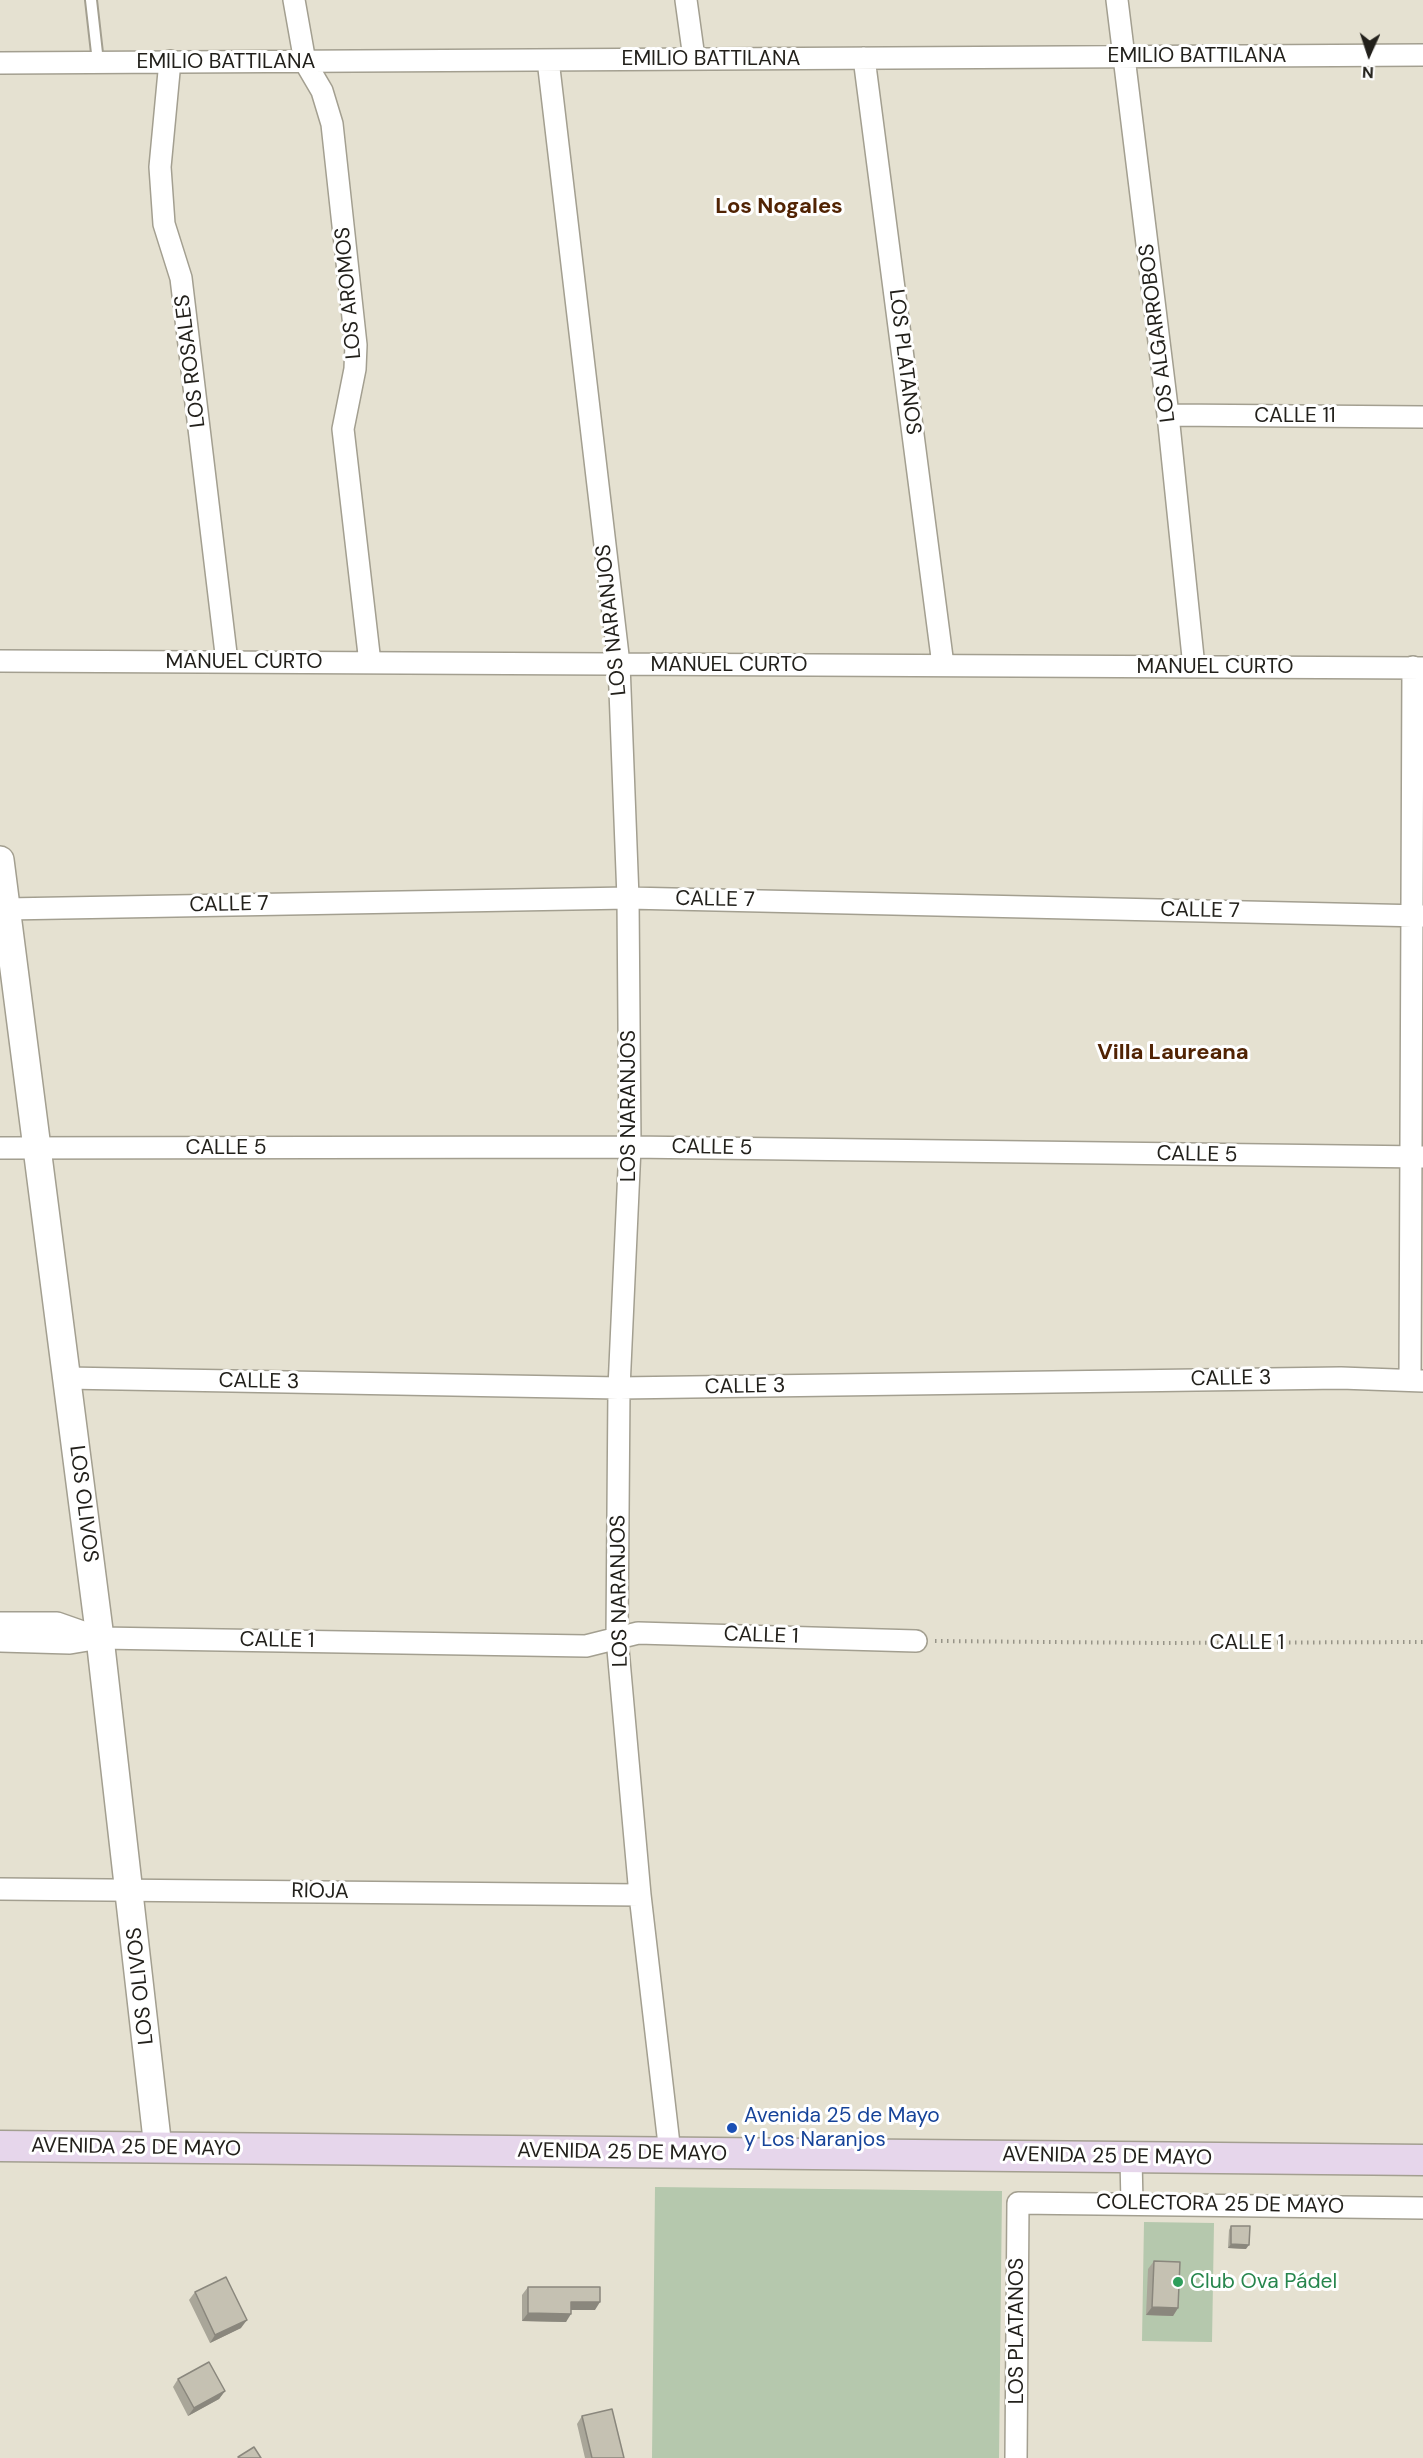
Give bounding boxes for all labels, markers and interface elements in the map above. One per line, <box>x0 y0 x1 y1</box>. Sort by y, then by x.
north arrow <box>1339 24 1399 84</box>
street label: EMILIO BATTILANA <box>1108 43 1286 69</box>
street label: EMILIO BATTILANA <box>622 46 800 72</box>
street label: EMILIO BATTILANA <box>137 49 315 75</box>
text: N <box>1362 62 1374 83</box>
district label: Los Nogales <box>715 194 843 220</box>
street label: LOS AROMOS <box>331 226 367 360</box>
street label: LOS ALGARROBOS <box>1135 242 1181 424</box>
street label: LOS PLATANOS <box>883 288 925 436</box>
street label: LOS ROSALES <box>170 293 212 429</box>
street label: CALLE 11 <box>1254 403 1336 429</box>
street label: LOS NARANJOS <box>592 543 632 697</box>
street label: MANUEL CURTO <box>166 649 322 675</box>
street label: MANUEL CURTO <box>651 652 807 678</box>
street label: MANUEL CURTO <box>1137 654 1293 680</box>
street label: CALLE 7 <box>675 887 755 913</box>
street label: CALLE 7 <box>189 892 269 918</box>
street label: CALLE 7 <box>1160 898 1240 924</box>
street label: LOS NARANJOS <box>616 1030 642 1182</box>
district label: Villa Laureana <box>1097 1040 1249 1066</box>
street label: CALLE 5 <box>185 1135 267 1161</box>
street label: CALLE 5 <box>671 1135 753 1161</box>
street label: CALLE 5 <box>1156 1142 1238 1168</box>
street label: CALLE 3 <box>1190 1366 1272 1392</box>
street label: CALLE 3 <box>218 1369 300 1395</box>
street label: CALLE 3 <box>704 1374 786 1400</box>
street label: LOS OLIVOS <box>63 1444 103 1564</box>
street label: LOS NARANJOS <box>606 1515 634 1667</box>
street label: CALLE 1 <box>723 1622 799 1650</box>
street label: CALLE 1 <box>239 1628 315 1654</box>
street label: CALLE 1 <box>1210 1630 1284 1656</box>
street label: RIOJA <box>291 1879 349 1905</box>
street label: LOS OLIVOS <box>122 1926 160 2046</box>
place label: Avenida 25 de Mayo y Los Naranjos <box>744 2103 940 2153</box>
marker: Avenida 25 de Mayo y Los Naranjos <box>725 2121 739 2135</box>
street label: AVENIDA 25 DE MAYO <box>31 2134 241 2162</box>
street label: AVENIDA 25 DE MAYO <box>517 2139 727 2167</box>
street label: AVENIDA 25 DE MAYO <box>1002 2143 1212 2171</box>
street label: COLECTORA 25 DE MAYO <box>1096 2190 1344 2220</box>
street label: LOS PLATANOS <box>1004 2258 1030 2404</box>
place label: Club Ova Pádel <box>1190 2269 1337 2295</box>
marker: Club Ova Pádel <box>1171 2275 1185 2289</box>

